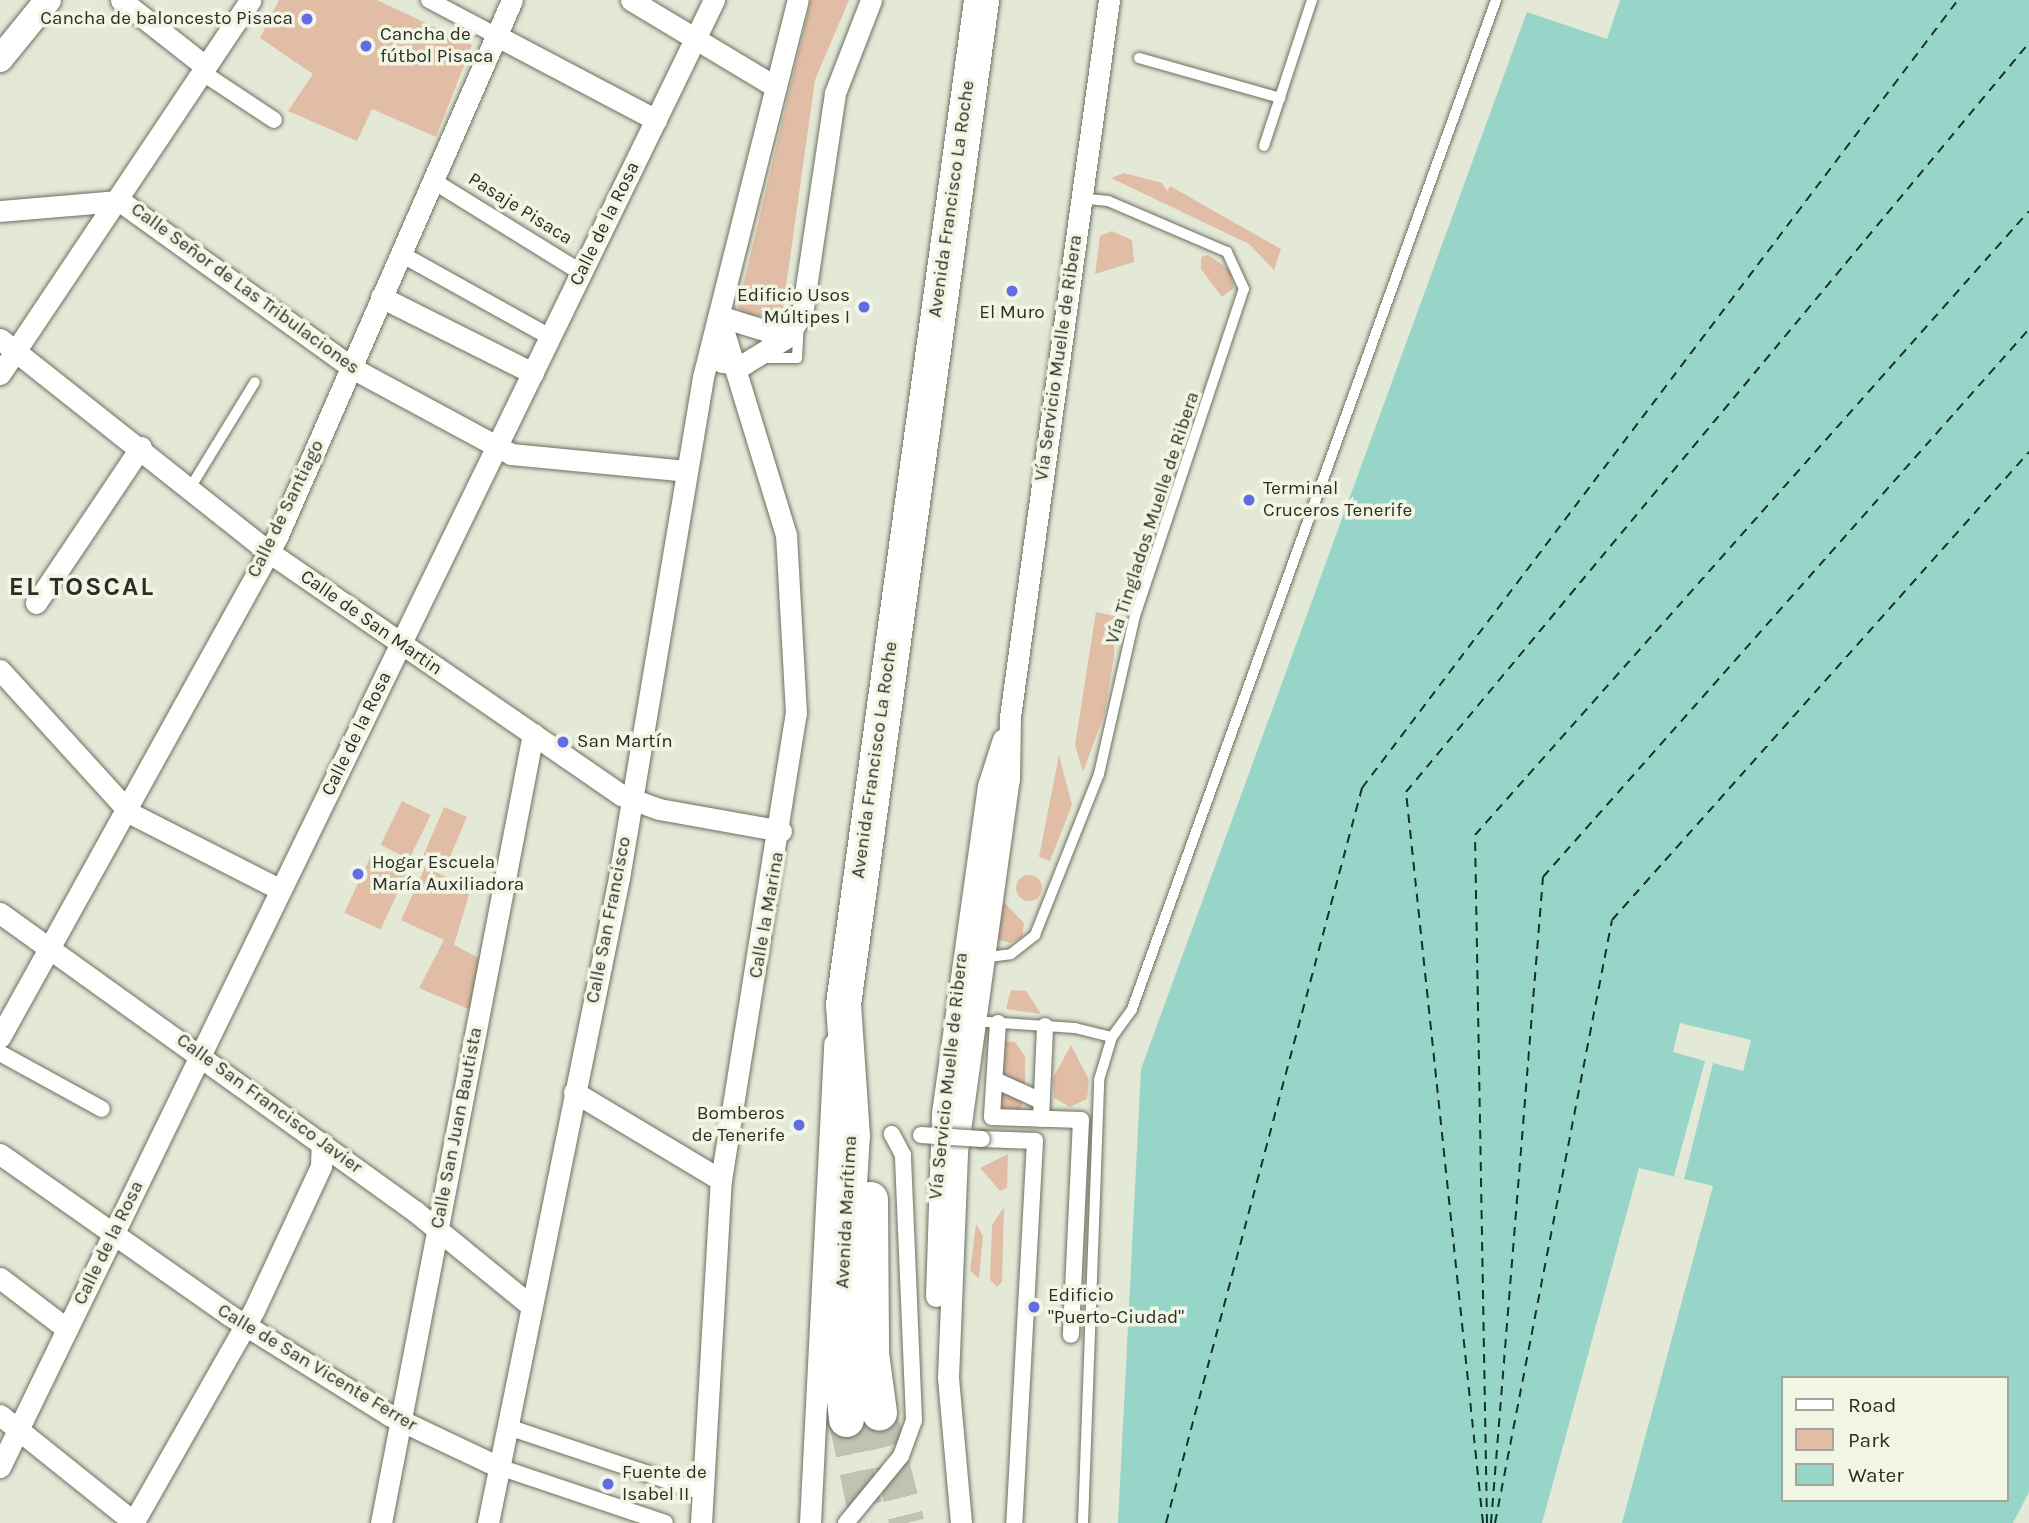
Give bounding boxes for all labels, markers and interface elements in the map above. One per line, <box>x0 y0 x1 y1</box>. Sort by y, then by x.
place label: Cancha de baloncesto Pisaca <box>40 8 293 30</box>
marker: Cancha de baloncesto Pisaca <box>299 11 315 27</box>
place label: Cancha de fútbol Pisaca <box>380 24 494 68</box>
marker: Cancha de fútbol Pisaca <box>358 38 374 54</box>
street label: Avenida Francisco La Roche <box>924 79 980 319</box>
street label: Calle de la Rosa <box>565 158 645 290</box>
street label: Pasaje Pisaca <box>464 168 576 250</box>
street label: Calle Señor de Las Tribulaciones <box>126 198 364 380</box>
street label: Vía Servicio Muelle de Ribera <box>1030 233 1088 483</box>
marker: El Muro <box>1004 283 1020 299</box>
place label: Edificio Usos Múltipes I <box>737 285 850 329</box>
marker: Edificio Usos Múltipes I <box>856 299 872 315</box>
place label: El Muro <box>979 302 1045 324</box>
street label: Vía Tinglados Muelle de Ribera <box>1101 389 1205 647</box>
street label: Calle de Santiago <box>243 436 329 582</box>
place label: Terminal Cruceros Tenerife <box>1263 478 1412 522</box>
marker: Terminal Cruceros Tenerife <box>1241 492 1257 508</box>
street label: Calle de San Martin <box>296 565 446 681</box>
district label: EL TOSCAL <box>10 571 154 603</box>
street label: Avenida Francisco La Roche <box>847 640 903 880</box>
street label: Calle de la Rosa <box>317 668 397 800</box>
place label: San Martín <box>577 731 673 753</box>
marker: San Martín <box>555 734 571 750</box>
street label: Calle San Francisco <box>582 835 636 1005</box>
street label: Calle la Marina <box>745 850 789 980</box>
place label: Hogar Escuela María Auxiliadora <box>372 852 524 896</box>
marker: Hogar Escuela María Auxiliadora <box>350 866 366 882</box>
street label: Vía Servicio Muelle de Ribera <box>925 951 973 1201</box>
street label: Calle San Juan Bautista <box>426 1025 488 1231</box>
street label: Calle San Francisco Javier <box>172 1029 366 1179</box>
place label: Bomberos de Tenerife <box>692 1103 785 1147</box>
marker: Bomberos de Tenerife <box>791 1117 807 1133</box>
street label: Avenida Marítima <box>832 1135 862 1289</box>
street label: Calle de la Rosa <box>69 1177 149 1309</box>
place label: Edificio "Puerto-Ciudad" <box>1048 1285 1184 1329</box>
street label: Calle de San Vicente Ferrer <box>213 1299 421 1437</box>
marker: Edificio "Puerto-Ciudad" <box>1026 1299 1042 1315</box>
legend <box>1780 1376 2008 1502</box>
text: Road <box>1848 1393 1896 1417</box>
text: Park <box>1848 1428 1891 1452</box>
place label: Fuente de Isabel II <box>622 1462 707 1506</box>
text: Water <box>1848 1463 1904 1487</box>
marker: Fuente de Isabel II <box>600 1476 616 1492</box>

